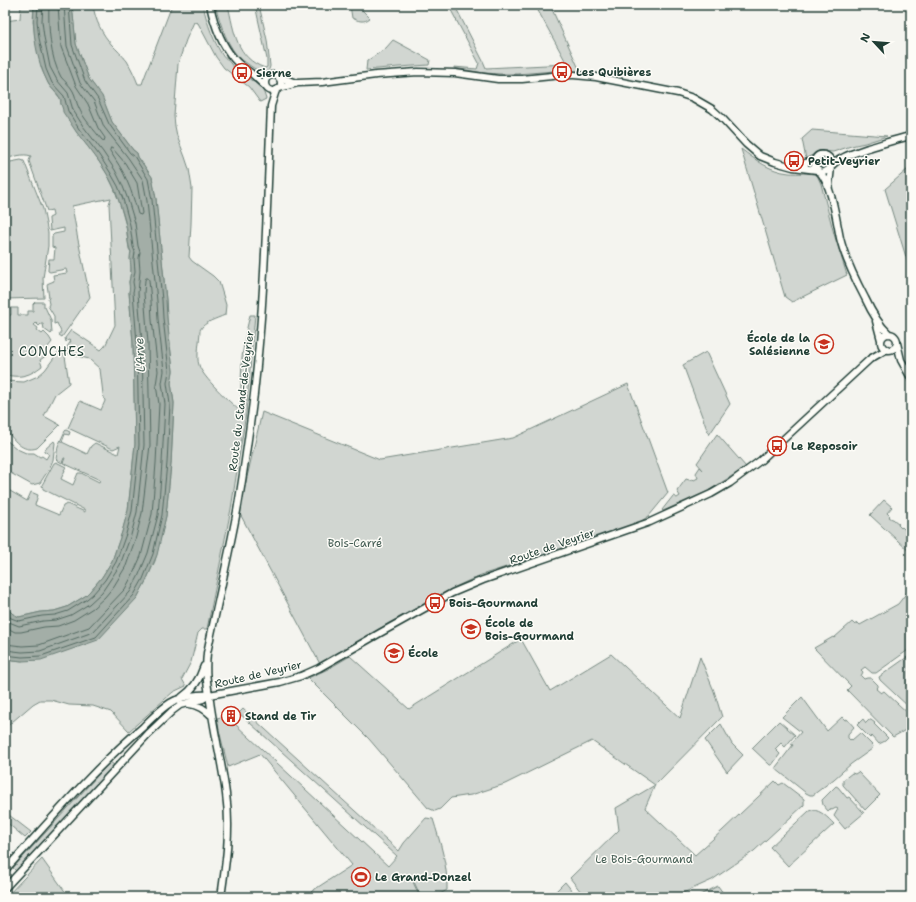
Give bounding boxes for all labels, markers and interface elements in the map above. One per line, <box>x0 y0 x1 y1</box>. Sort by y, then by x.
north arrow <box>854 22 894 62</box>
text: N <box>857 30 874 45</box>
bus stop icon: Les Quibières <box>551 61 573 83</box>
bus stop icon: Sierne <box>231 62 253 84</box>
place label: Les Quibières <box>576 65 651 80</box>
place label: Sierne <box>256 66 292 81</box>
bus stop icon: Petit-Veyrier <box>783 150 805 172</box>
place label: Petit-Veyrier <box>808 154 880 169</box>
street label: Route du Stand-de-Veyrier <box>225 330 258 472</box>
place label: École de la Salésienne <box>747 330 810 359</box>
school or university icon: École de la Salésienne <box>813 333 835 355</box>
water label: L'Arve <box>131 337 149 373</box>
district label: CONCHES <box>19 343 85 360</box>
bus stop icon: Le Reposoir <box>766 435 788 457</box>
place label: Le Reposoir <box>791 439 858 454</box>
street label: Route de Veyrier <box>507 525 597 568</box>
park label: Bois-Carré <box>328 536 382 551</box>
bus stop icon: Bois-Gourmand <box>424 592 446 614</box>
place label: Bois-Gourmand <box>449 596 539 611</box>
place label: École de Bois-Gourmand <box>485 615 575 644</box>
school or university icon: École de Bois-Gourmand <box>460 618 482 640</box>
school or university icon: École <box>383 642 405 664</box>
place label: École <box>408 645 439 661</box>
street label: Route de Veyrier <box>213 657 303 692</box>
building icon: Stand de Tir <box>220 705 242 727</box>
place label: Stand de Tir <box>245 709 317 724</box>
park label: Le Bois-Gourmand <box>595 852 693 867</box>
sports icon: Le Grand-Donzel <box>350 866 372 888</box>
place label: Le Grand-Donzel <box>375 870 472 885</box>

